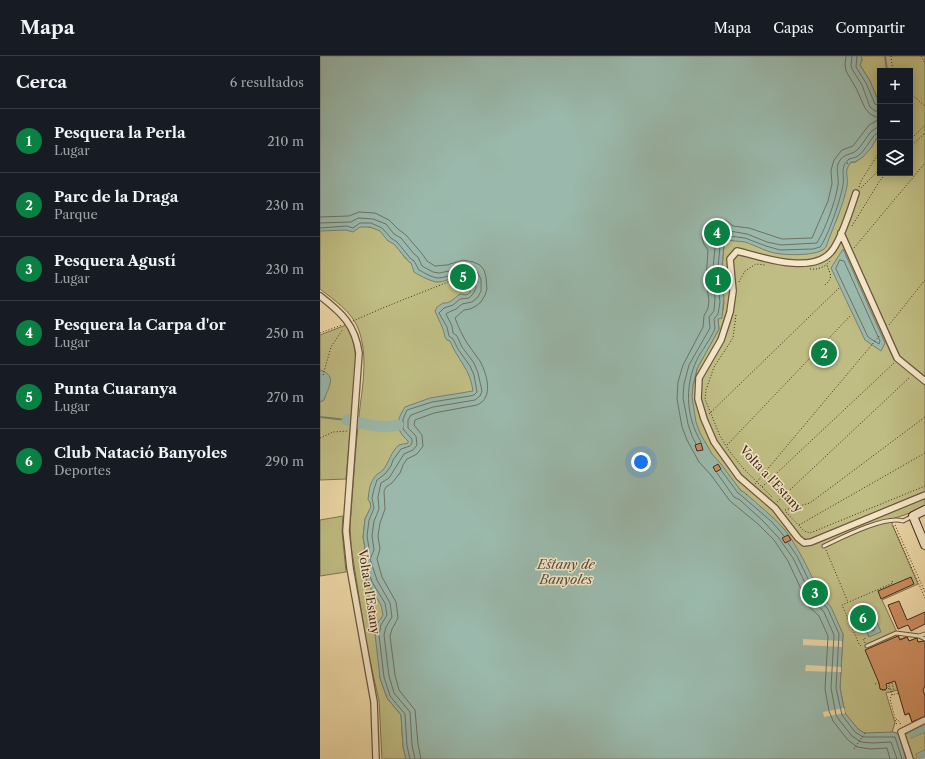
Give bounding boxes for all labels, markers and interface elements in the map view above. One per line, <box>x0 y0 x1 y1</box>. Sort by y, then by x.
text: Mapa <box>20 16 75 39</box>
text: Mapa <box>714 19 751 37</box>
text: Capas <box>773 19 814 37</box>
text: Compartir <box>836 19 905 37</box>
map controls <box>877 68 913 176</box>
button: + <box>877 68 913 104</box>
text: Cerca <box>16 72 67 92</box>
text: 6 resultados <box>230 74 304 90</box>
button: − <box>877 104 913 140</box>
text: Pesquera la Perla <box>54 123 186 142</box>
text: 1 <box>26 133 32 149</box>
text: 210 m <box>267 133 304 149</box>
button: layers <box>877 140 913 176</box>
text: Lugar <box>54 142 90 158</box>
text: Parc de la Draga <box>54 187 178 206</box>
text: 2 <box>25 197 33 213</box>
text: 230 m <box>266 197 304 213</box>
text: Parque <box>54 206 98 222</box>
pin: 4 <box>704 218 730 248</box>
text: Pesquera Agustí <box>54 251 176 270</box>
text: 3 <box>25 261 33 277</box>
text: 230 m <box>266 261 304 277</box>
pin: 5 <box>450 262 476 292</box>
pin: 1 <box>705 265 731 295</box>
text: Lugar <box>54 270 90 286</box>
text: Pesquera la Carpa d'or <box>54 315 226 334</box>
text: 4 <box>25 325 33 341</box>
text: 250 m <box>266 325 304 341</box>
text: Lugar <box>54 334 90 350</box>
pin: 2 <box>811 338 837 368</box>
text: Punta Cuaranya <box>54 379 177 398</box>
text: 5 <box>25 389 33 405</box>
text: 270 m <box>266 389 304 405</box>
text: Lugar <box>54 398 90 414</box>
street label: Volta a l'Estany <box>736 442 806 515</box>
text: Club Natació Banyoles <box>54 443 227 462</box>
your location <box>631 452 651 472</box>
text: 6 <box>25 453 33 469</box>
text: 290 m <box>265 453 304 469</box>
text: Deportes <box>54 462 111 478</box>
street label: Volta a l'Estany <box>355 547 384 636</box>
water label: Estany de Banyoles <box>536 556 596 587</box>
pin: 3 <box>802 578 828 608</box>
pin: 6 <box>850 603 876 633</box>

